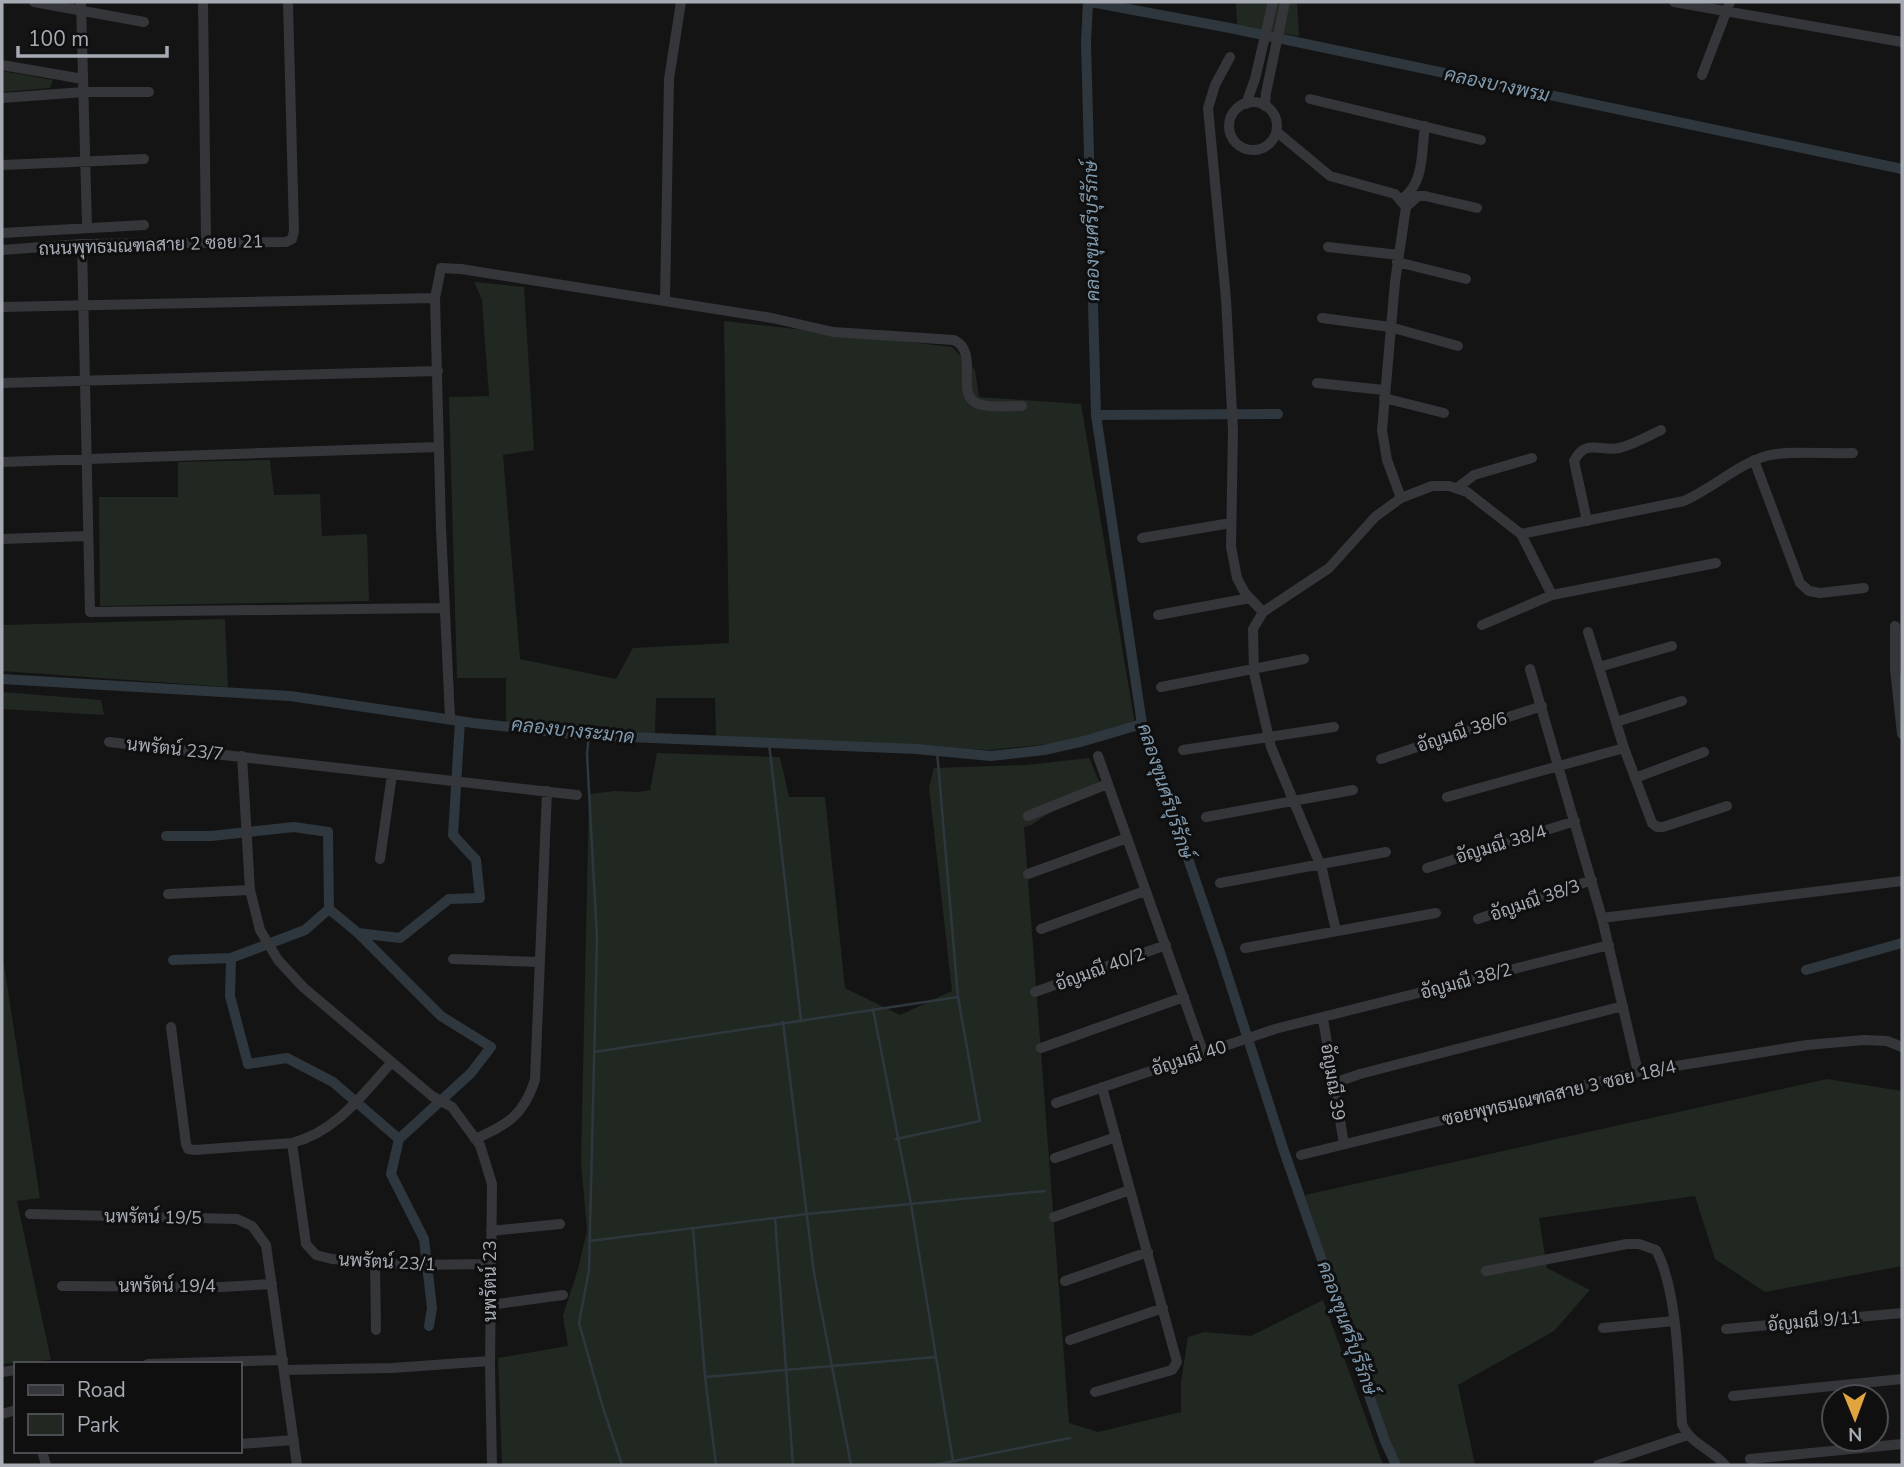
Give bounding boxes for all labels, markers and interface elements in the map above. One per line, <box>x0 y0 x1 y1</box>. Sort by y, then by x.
scale bar <box>18 14 166 58</box>
text: 100 m <box>28 25 89 53</box>
water label: คลองบางพรม <box>1442 61 1552 109</box>
water label: คลองขุนศรีบุรีรักษ์ <box>1078 158 1106 302</box>
street label: ถนนพุทธมณฑลสาย 2 ซอย 21 <box>38 229 264 261</box>
street label: อัญมณี 38/6 <box>1413 705 1510 758</box>
water label: คลองบางระมาด <box>510 712 636 750</box>
water label: คลองขุนศรีบุรีรักษ์ <box>1131 720 1200 865</box>
street label: นพรัตน์ 23/7 <box>125 731 225 766</box>
street label: อัญมณี 38/4 <box>1452 818 1549 869</box>
street label: อัญมณี 38/3 <box>1486 872 1583 927</box>
street label: อัญมณี 40/2 <box>1052 941 1148 996</box>
street label: อัญมณี 38/2 <box>1417 956 1514 1005</box>
street label: อัญมณี 40 <box>1148 1034 1230 1081</box>
street label: อัญมณี 39 <box>1315 1042 1352 1122</box>
street label: ซอยพุทธมณฑลสาย 3 ซอย 18/4 <box>1440 1054 1678 1132</box>
street label: นพรัตน์ 19/5 <box>104 1203 202 1230</box>
street label: นพรัตน์ 23 <box>477 1240 502 1322</box>
street label: นพรัตน์ 23/1 <box>338 1246 436 1277</box>
water label: คลองขุนศรีบุรีรักษ์ <box>1311 1257 1384 1401</box>
street label: นพรัตน์ 19/4 <box>118 1273 216 1298</box>
street label: อัญมณี 9/11 <box>1766 1304 1862 1337</box>
legend <box>14 1362 242 1453</box>
text: Road <box>77 1376 126 1404</box>
north arrow <box>1820 1383 1890 1453</box>
text: Park <box>77 1411 119 1439</box>
text: N <box>1848 1421 1863 1447</box>

